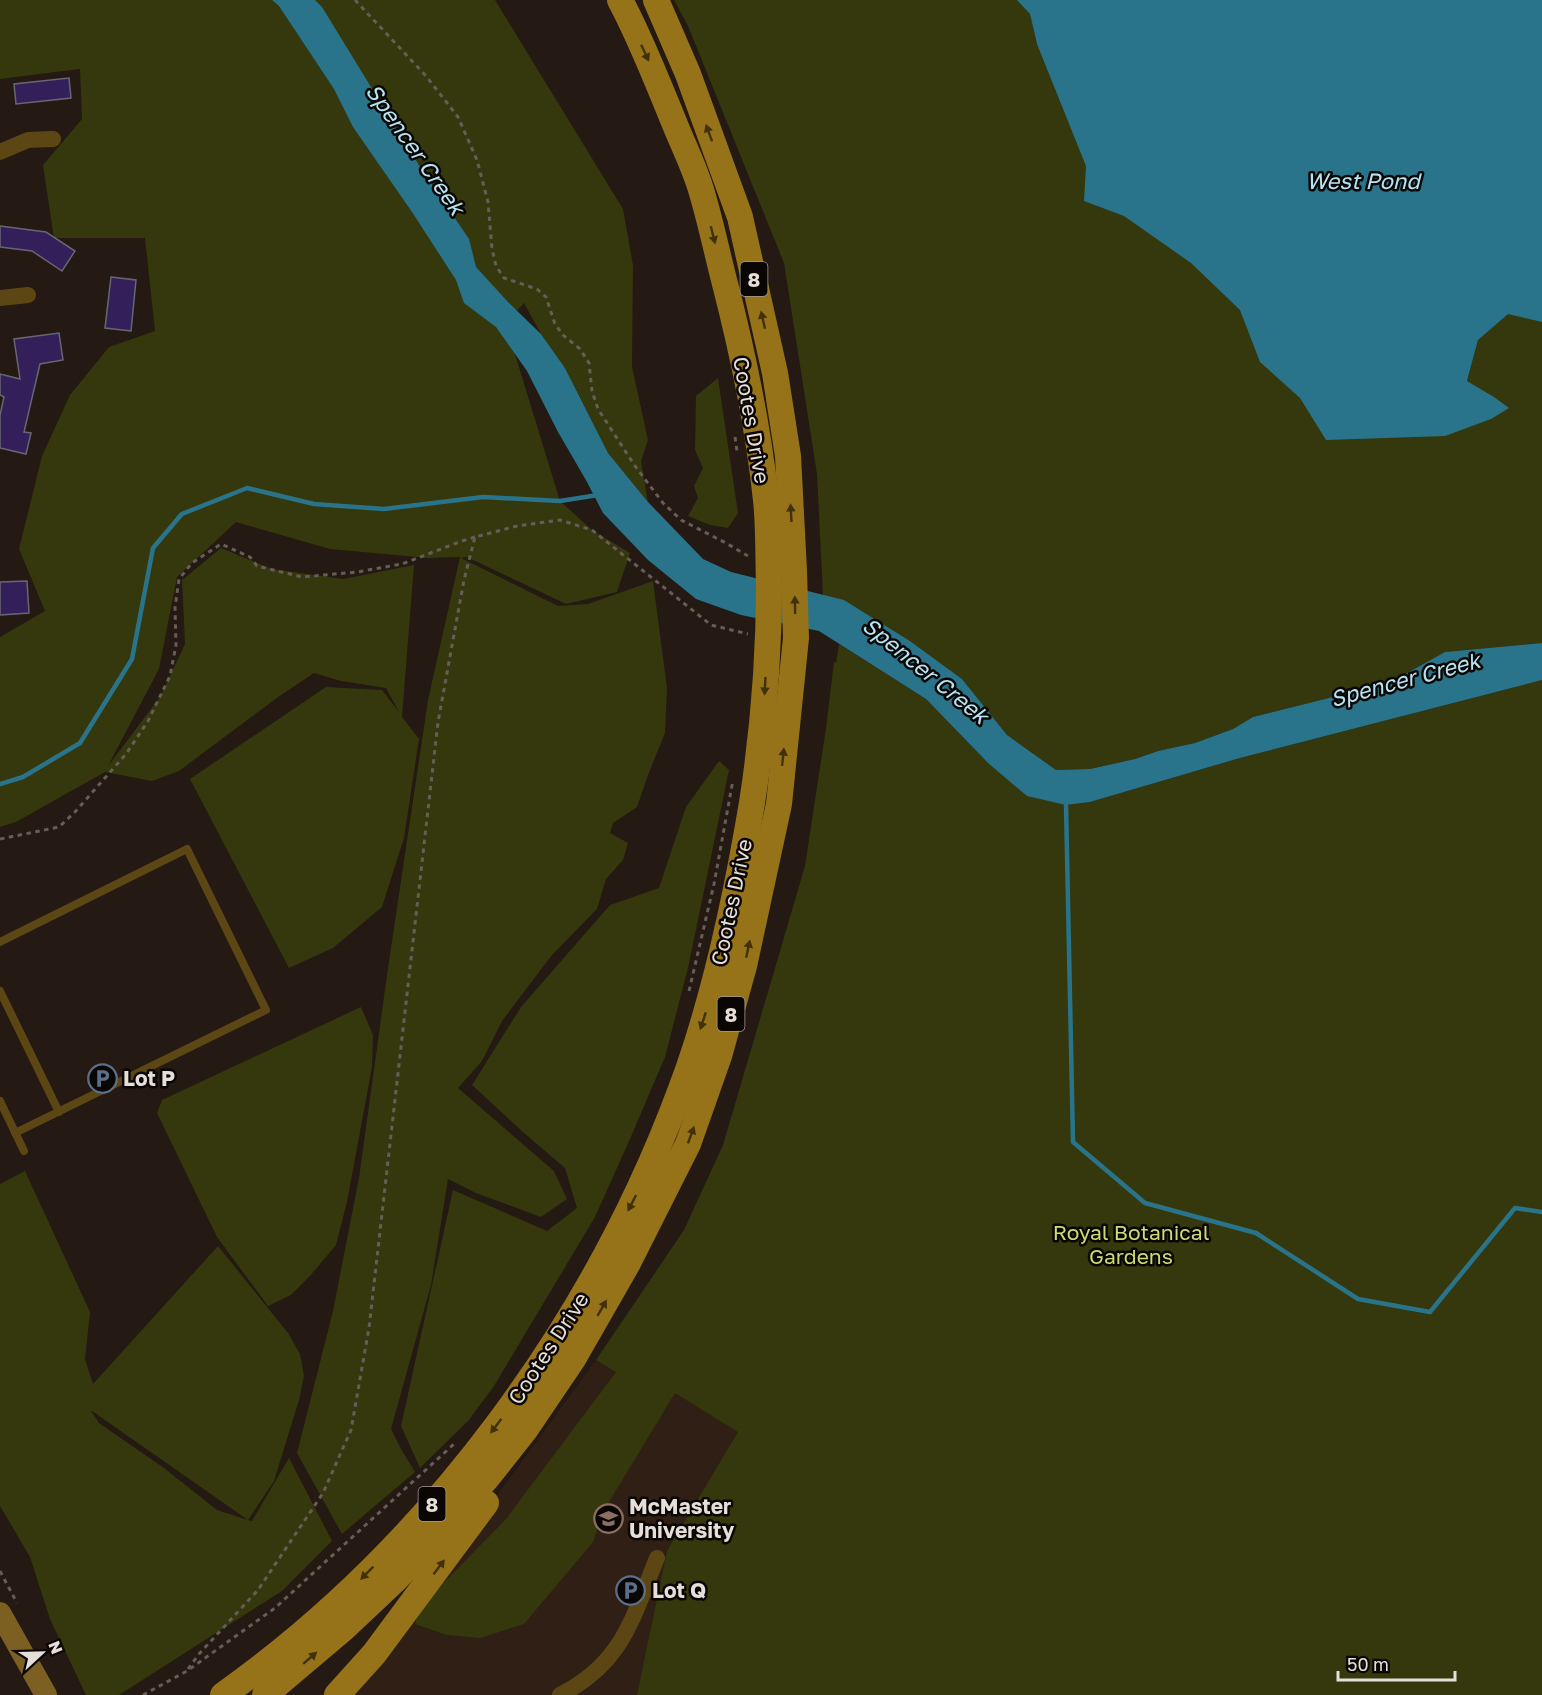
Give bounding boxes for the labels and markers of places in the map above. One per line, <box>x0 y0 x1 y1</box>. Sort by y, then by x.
parking icon: Lot P <box>86 1062 118 1094</box>
place label: Lot P <box>123 1065 175 1091</box>
place label: McMaster University <box>629 1493 735 1543</box>
school or university icon: McMaster University <box>592 1502 624 1534</box>
parking icon: Lot Q <box>615 1574 647 1606</box>
place label: Lot Q <box>652 1577 706 1603</box>

